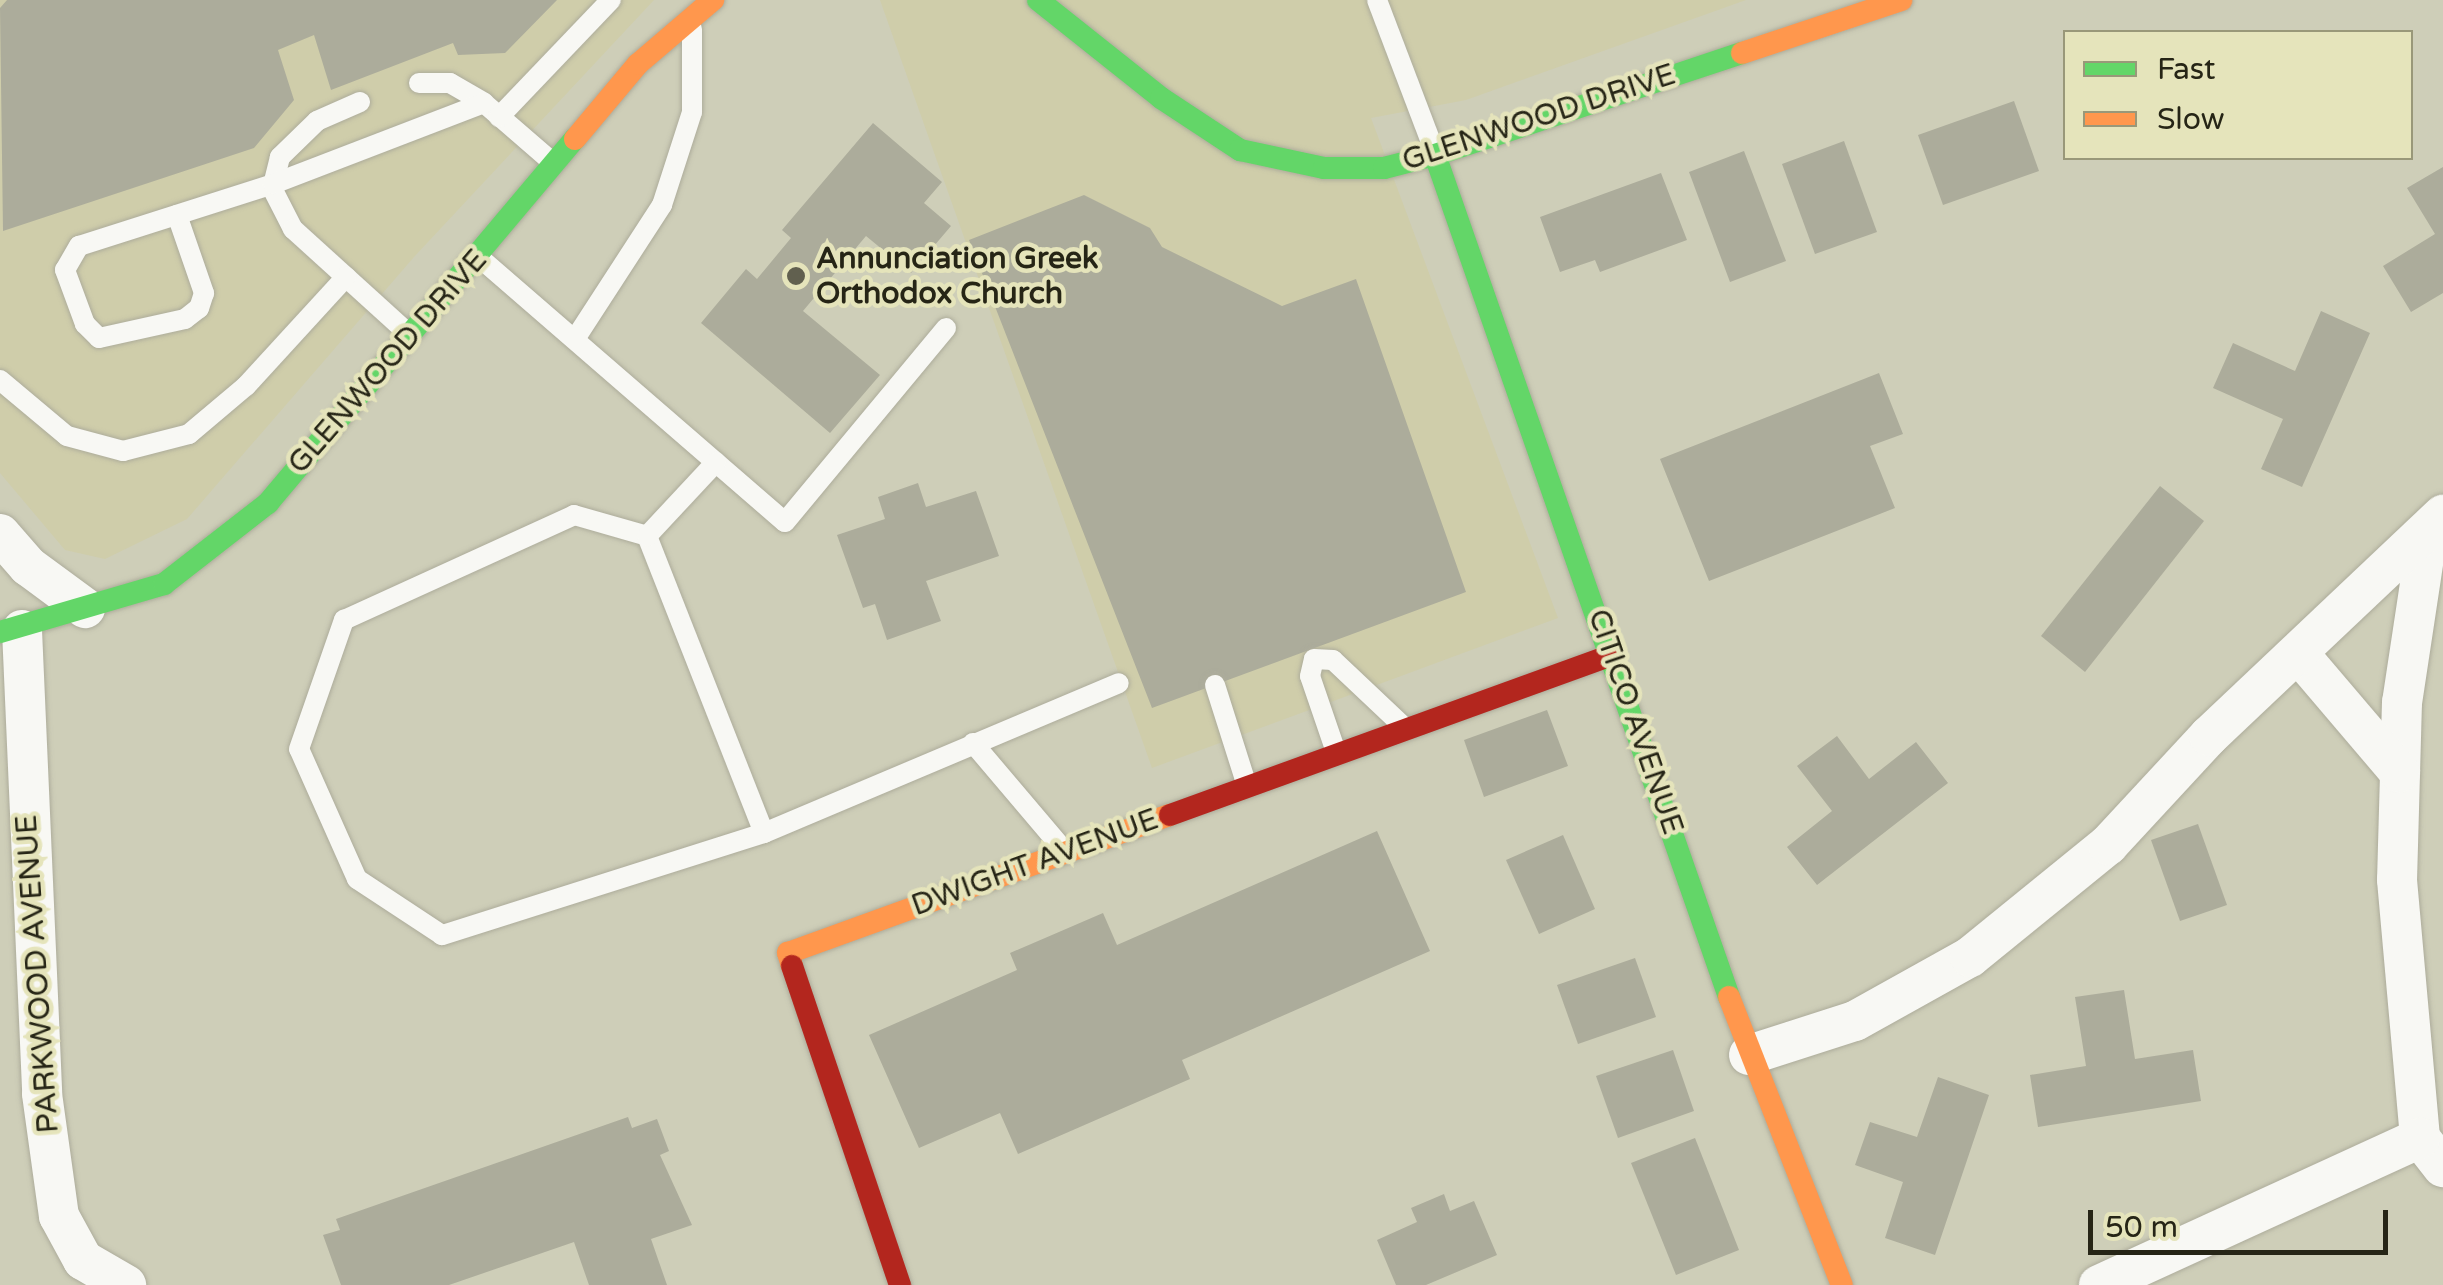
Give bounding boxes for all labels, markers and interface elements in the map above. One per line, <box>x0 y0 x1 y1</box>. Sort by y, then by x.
legend <box>2063 30 2413 160</box>
text: Fast <box>2157 51 2216 88</box>
street label: GLENWOOD DRIVE <box>1398 57 1680 179</box>
text: Slow <box>2157 101 2225 138</box>
place label: Annunciation Greek Orthodox Church <box>816 241 1098 312</box>
street label: GLENWOOD DRIVE <box>281 243 495 481</box>
marker: Annunciation Greek Orthodox Church <box>785 265 807 287</box>
street label: CITICO AVENUE <box>1580 605 1690 839</box>
street label: DWIGHT AVENUE <box>907 802 1163 924</box>
street label: PARKWOOD AVENUE <box>9 814 67 1134</box>
scale bar <box>2093 1190 2393 1252</box>
text: 50 m <box>2105 1209 2178 1246</box>

